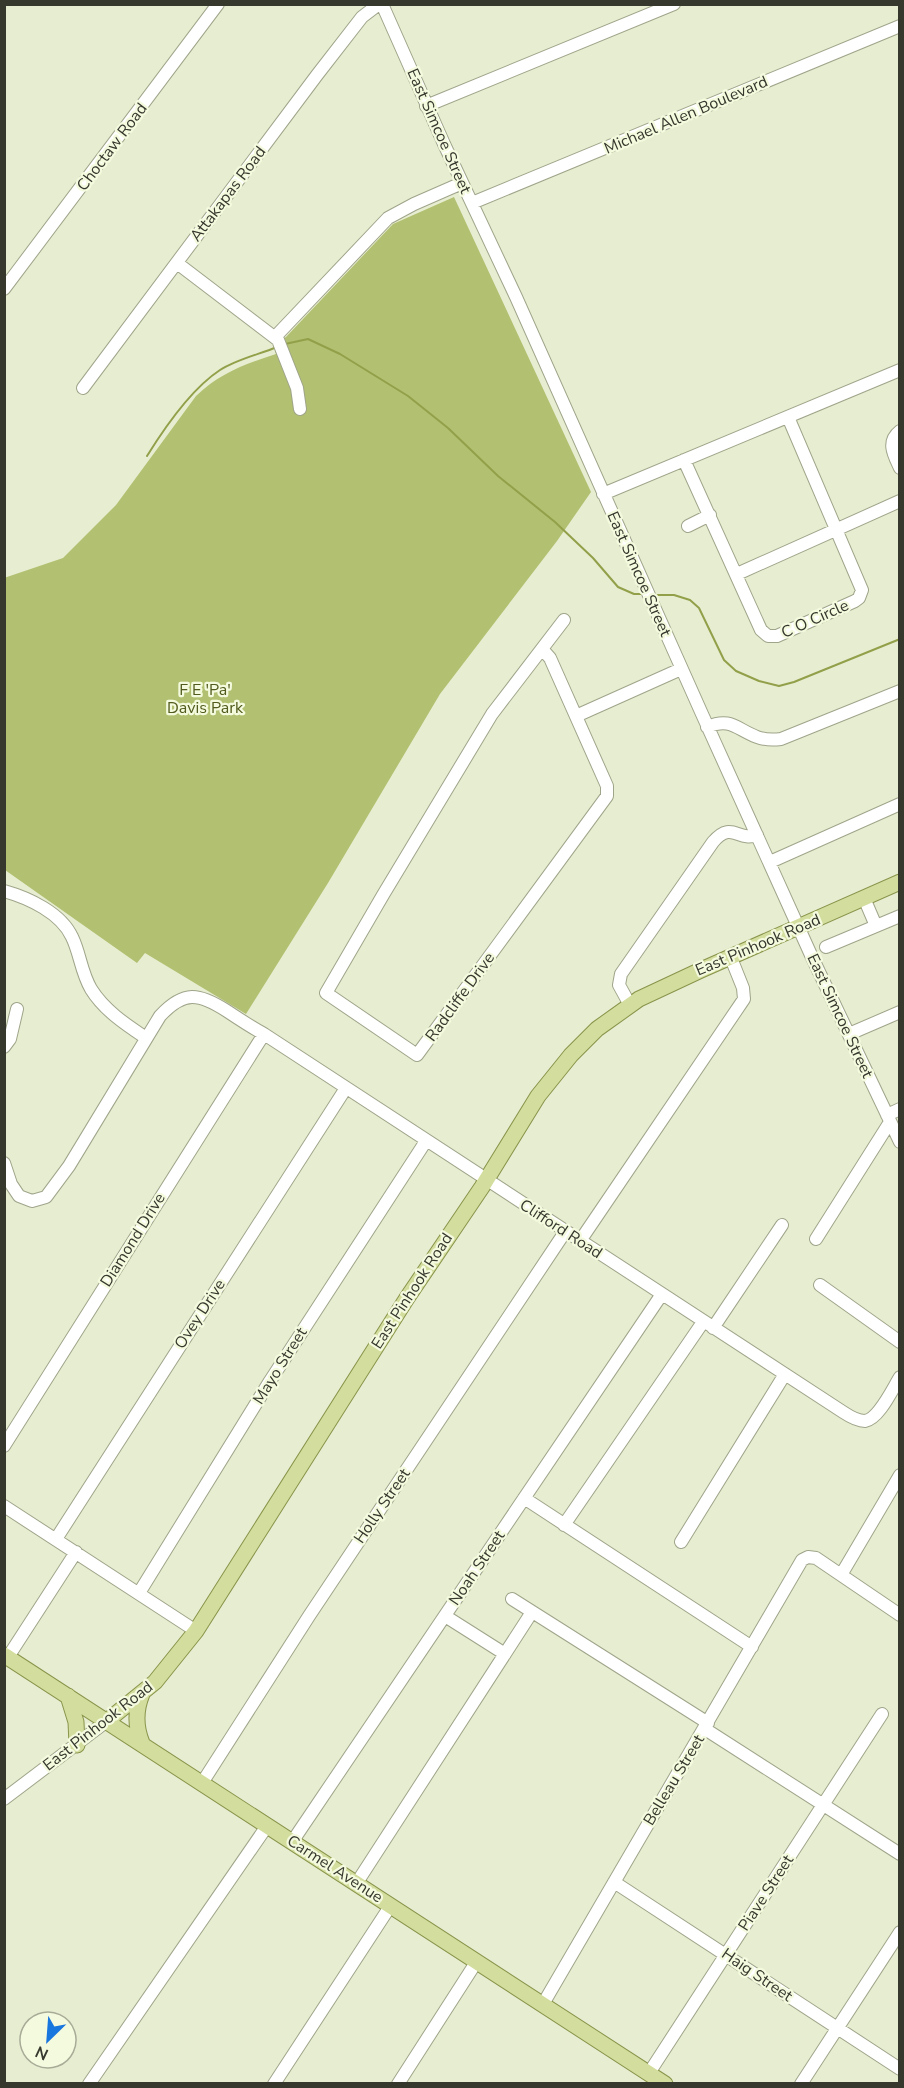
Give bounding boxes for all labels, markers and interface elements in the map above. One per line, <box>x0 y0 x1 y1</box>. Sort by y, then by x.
street label: East Simcoe Street <box>402 65 477 197</box>
street label: Michael Allen Boulevard <box>601 71 771 159</box>
street label: Choctaw Road <box>72 98 152 196</box>
street label: Attakapas Road <box>185 142 271 246</box>
street label: East Simcoe Street <box>602 508 677 640</box>
street label: C O Circle <box>778 594 852 644</box>
park label: F E 'Pa' Davis Park <box>167 679 244 719</box>
street label: East Pinhook Road <box>692 909 824 981</box>
street label: Radcliffe Drive <box>420 948 500 1046</box>
street label: East Simcoe Street <box>802 950 879 1082</box>
street label: Diamond Drive <box>95 1189 171 1291</box>
street label: Clifford Road <box>515 1194 607 1264</box>
street label: East Pinhook Road <box>366 1229 458 1353</box>
street label: Ovey Drive <box>169 1275 231 1353</box>
street label: Mayo Street <box>248 1323 313 1409</box>
street label: Holly Street <box>349 1464 415 1548</box>
street label: Noah Street <box>444 1526 510 1610</box>
street label: East Pinhook Road <box>38 1676 158 1776</box>
street label: Belleau Street <box>638 1730 710 1830</box>
street label: Carmel Avenue <box>283 1830 387 1908</box>
street label: Piave Street <box>733 1850 799 1935</box>
street label: Haig Street <box>717 1943 797 2007</box>
north arrow <box>18 2010 78 2070</box>
text: N <box>32 2040 52 2065</box>

